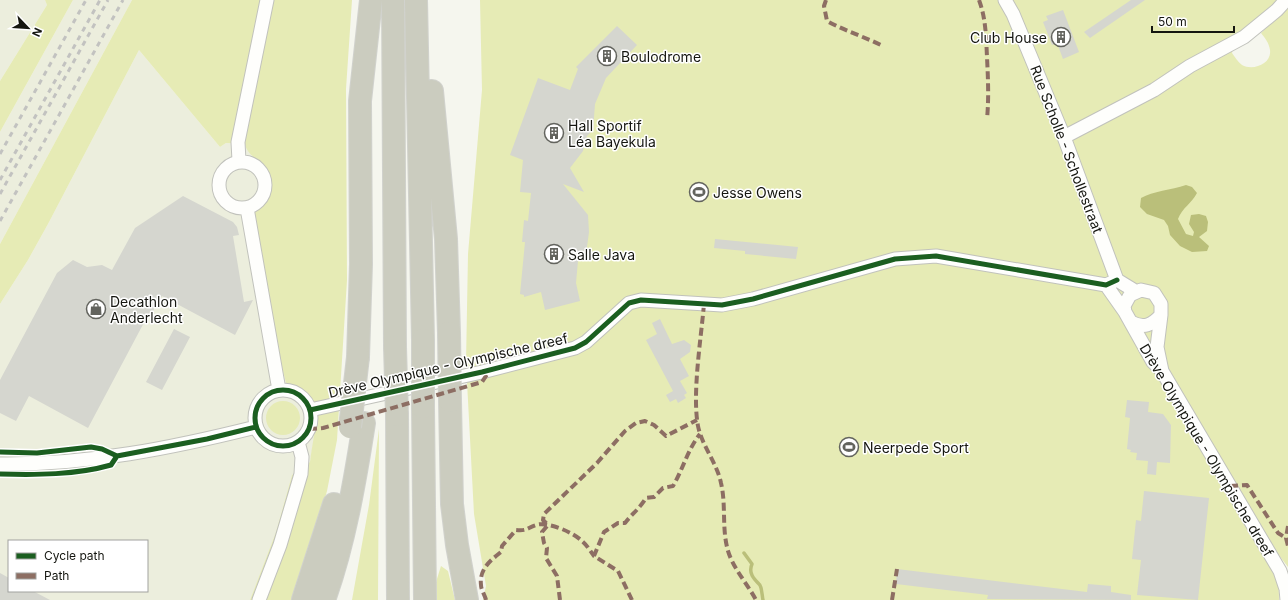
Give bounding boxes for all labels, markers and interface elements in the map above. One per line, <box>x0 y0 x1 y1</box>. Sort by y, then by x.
north arrow <box>8 8 48 48</box>
scale bar <box>1152 8 1234 34</box>
text: 50 m <box>1158 14 1187 29</box>
text: N <box>29 25 45 39</box>
building icon: Club House <box>1050 26 1072 48</box>
place label: Club House <box>970 29 1047 46</box>
building icon: Boulodrome <box>596 45 618 67</box>
place label: Boulodrome <box>621 48 701 65</box>
street label: Rue Scholle - Schollestraat <box>1027 63 1107 236</box>
place label: Hall Sportif Léa Bayekula <box>568 117 656 150</box>
building icon: Hall Sportif Léa Bayekula <box>543 122 565 144</box>
sports icon: Jesse Owens <box>688 181 710 203</box>
place label: Jesse Owens <box>713 184 802 201</box>
building icon: Salle Java <box>543 243 565 265</box>
place label: Salle Java <box>568 246 635 263</box>
place label: Decathlon Anderlecht <box>110 293 183 326</box>
shop icon: Decathlon Anderlecht <box>85 298 107 320</box>
street label: Drève Olympique - Olympische dreef <box>327 329 569 401</box>
street label: Drève Olympique - Olympische dreef <box>1137 340 1277 560</box>
sports icon: Neerpede Sport <box>838 436 860 458</box>
place label: Neerpede Sport <box>863 439 969 456</box>
legend <box>8 540 148 592</box>
text: Cycle path <box>44 548 105 563</box>
text: Path <box>44 568 69 583</box>

